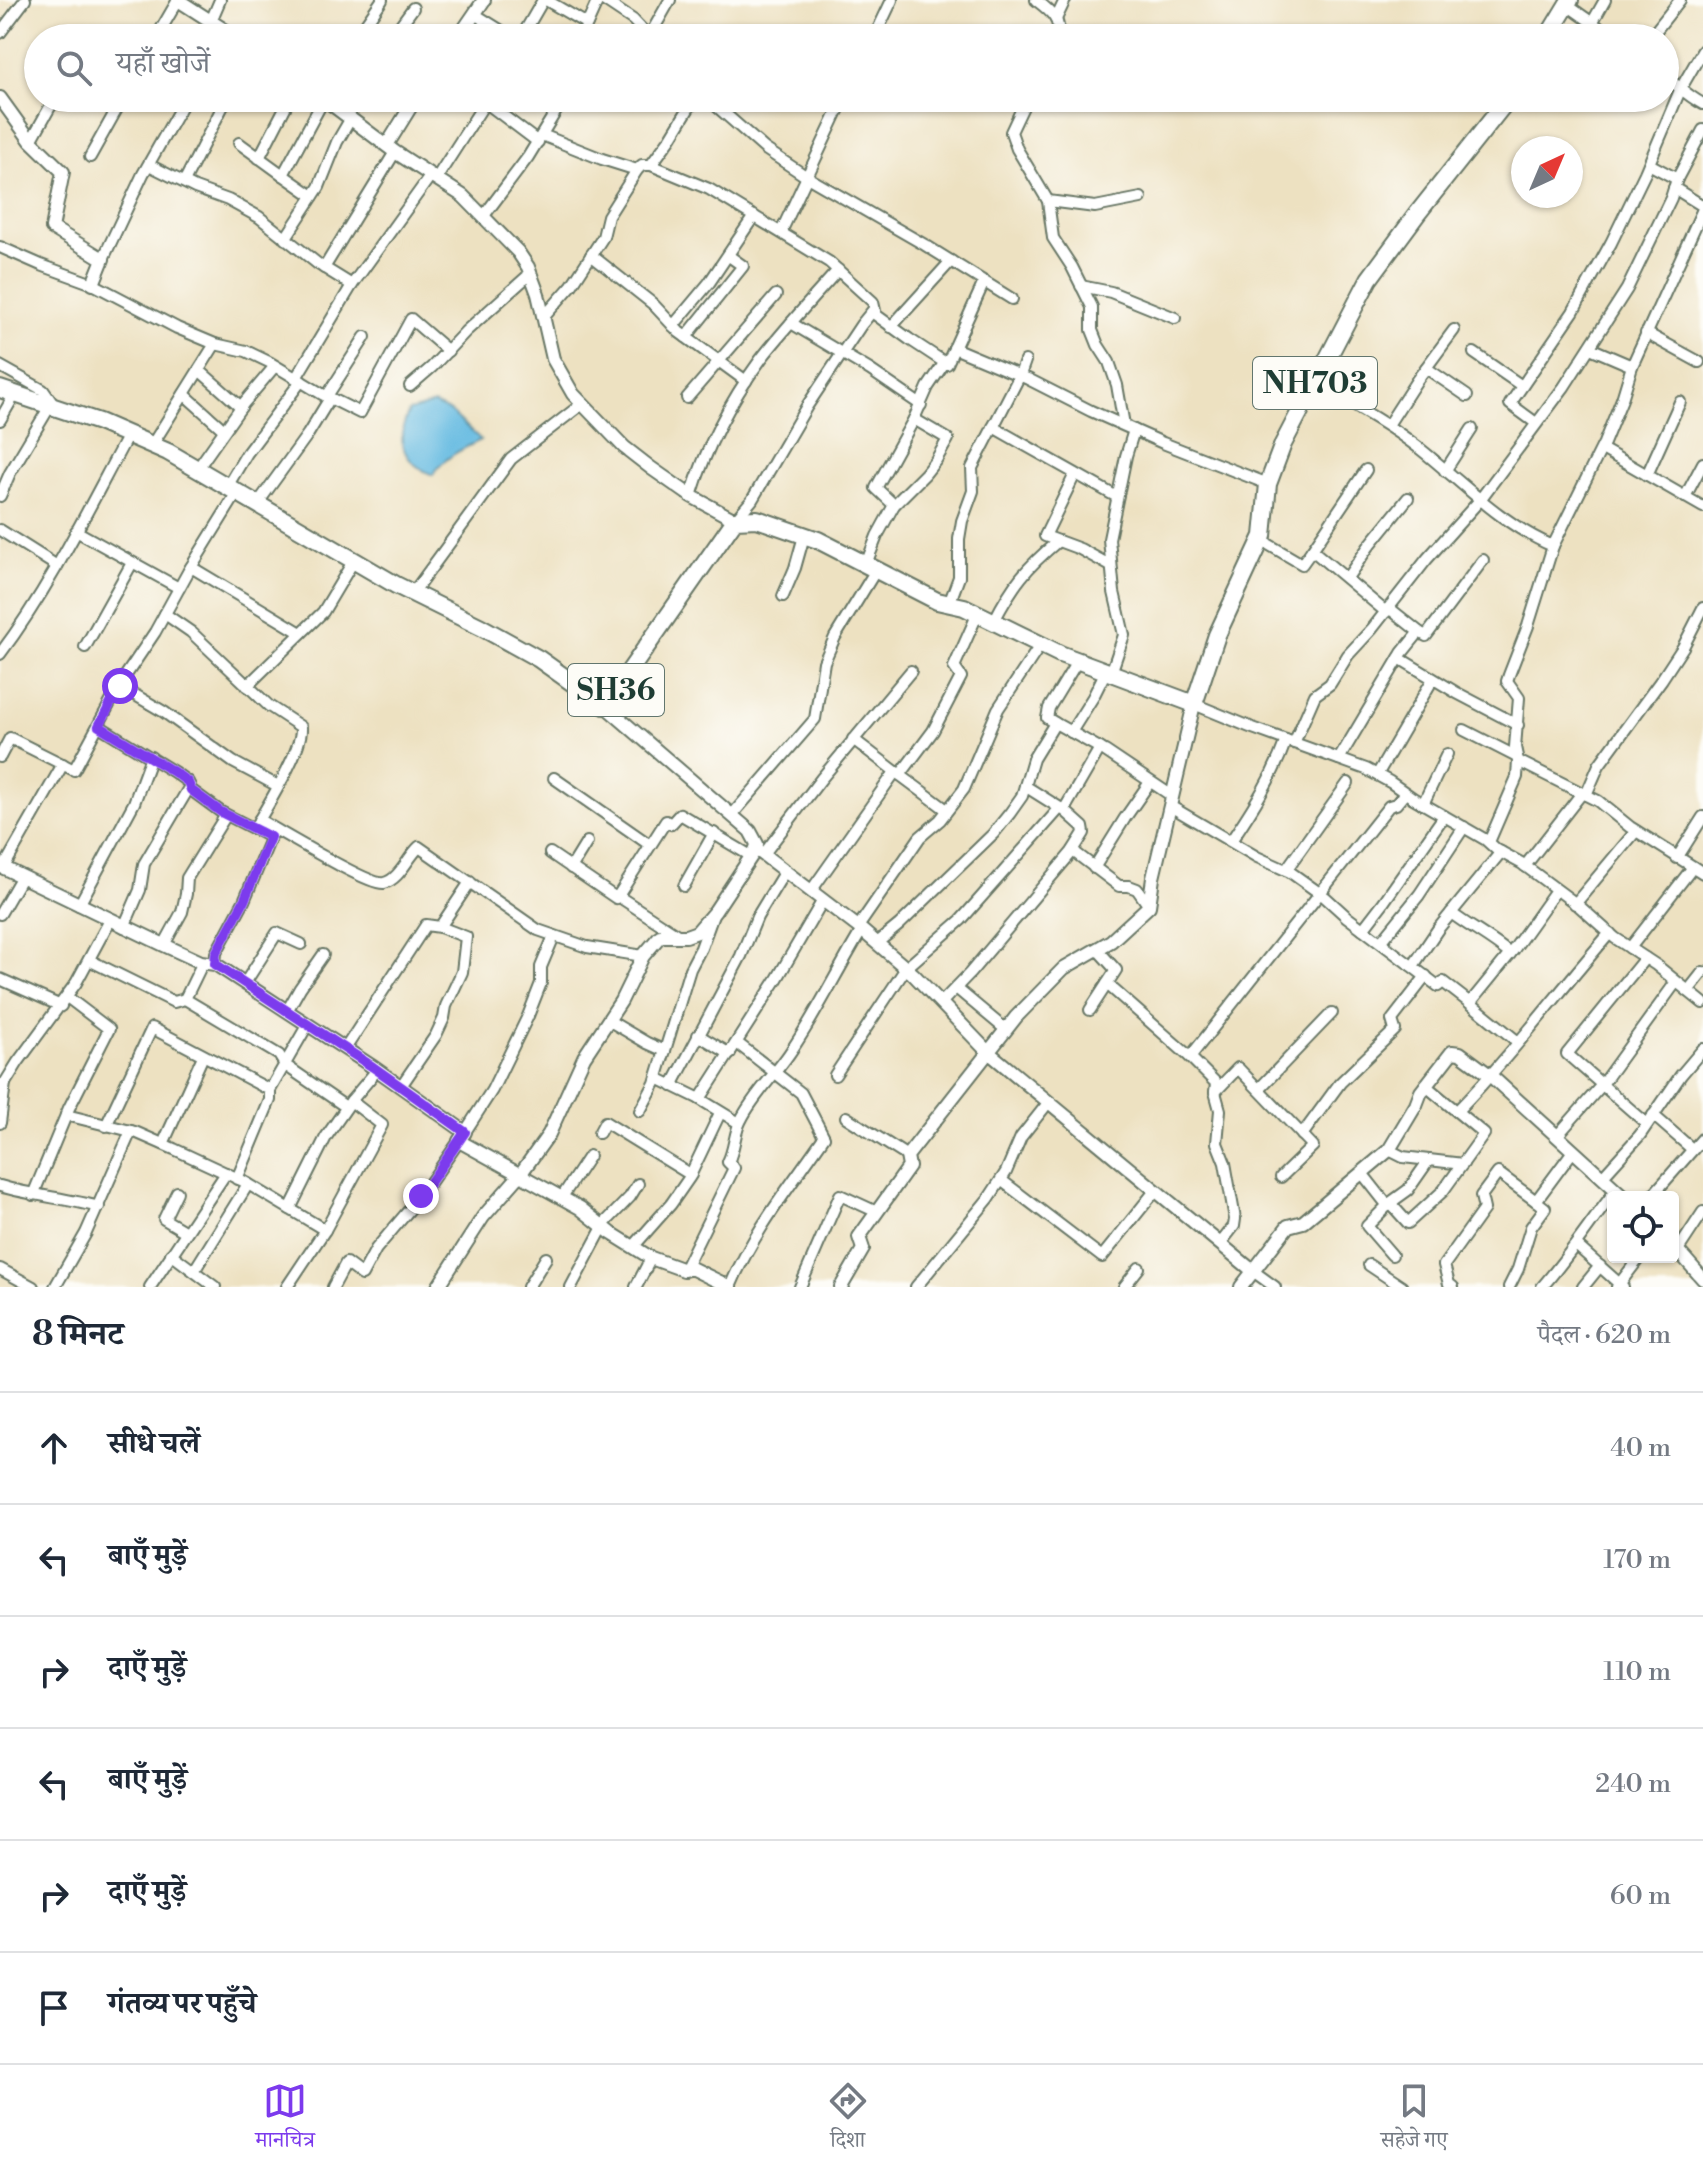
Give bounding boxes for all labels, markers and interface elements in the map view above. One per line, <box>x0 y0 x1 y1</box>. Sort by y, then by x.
search box <box>24 24 1679 112</box>
text: यहाँ खोजें <box>116 45 210 83</box>
icon: search <box>52 46 96 90</box>
north arrow <box>1511 136 1583 208</box>
road number: NH703 <box>1253 357 1377 409</box>
road number: SH36 <box>568 664 664 716</box>
route start <box>102 668 138 704</box>
route end <box>403 1178 439 1214</box>
map controls <box>1607 1191 1679 1263</box>
button: locate <box>1607 1191 1679 1263</box>
text: 8 मिनट <box>32 1314 124 1356</box>
text: पैदल · 620 m <box>1538 1319 1671 1351</box>
text: सीधे चलें <box>108 1425 200 1463</box>
icon: ahead <box>32 1426 76 1470</box>
text: 40 m <box>1610 1432 1671 1464</box>
text: बाएँ मुड़ें <box>108 1537 187 1575</box>
icon: left <box>32 1538 76 1582</box>
text: 170 m <box>1603 1544 1671 1576</box>
text: दाएँ मुड़ें <box>108 1649 186 1687</box>
icon: right <box>32 1650 76 1694</box>
text: 110 m <box>1603 1656 1671 1688</box>
text: बाएँ मुड़ें <box>108 1761 187 1799</box>
icon: left <box>32 1762 76 1806</box>
text: 240 m <box>1595 1768 1671 1800</box>
text: दाएँ मुड़ें <box>108 1873 186 1911</box>
icon: right <box>32 1874 76 1918</box>
text: 60 m <box>1610 1880 1671 1912</box>
text: गंतव्य पर पहुँचे <box>108 1985 256 2023</box>
icon: arrive <box>32 1986 76 2030</box>
tab: मानचित्र <box>255 2079 315 2161</box>
tab: दिशा <box>826 2079 870 2161</box>
tab: सहेजे गए <box>1380 2079 1448 2161</box>

